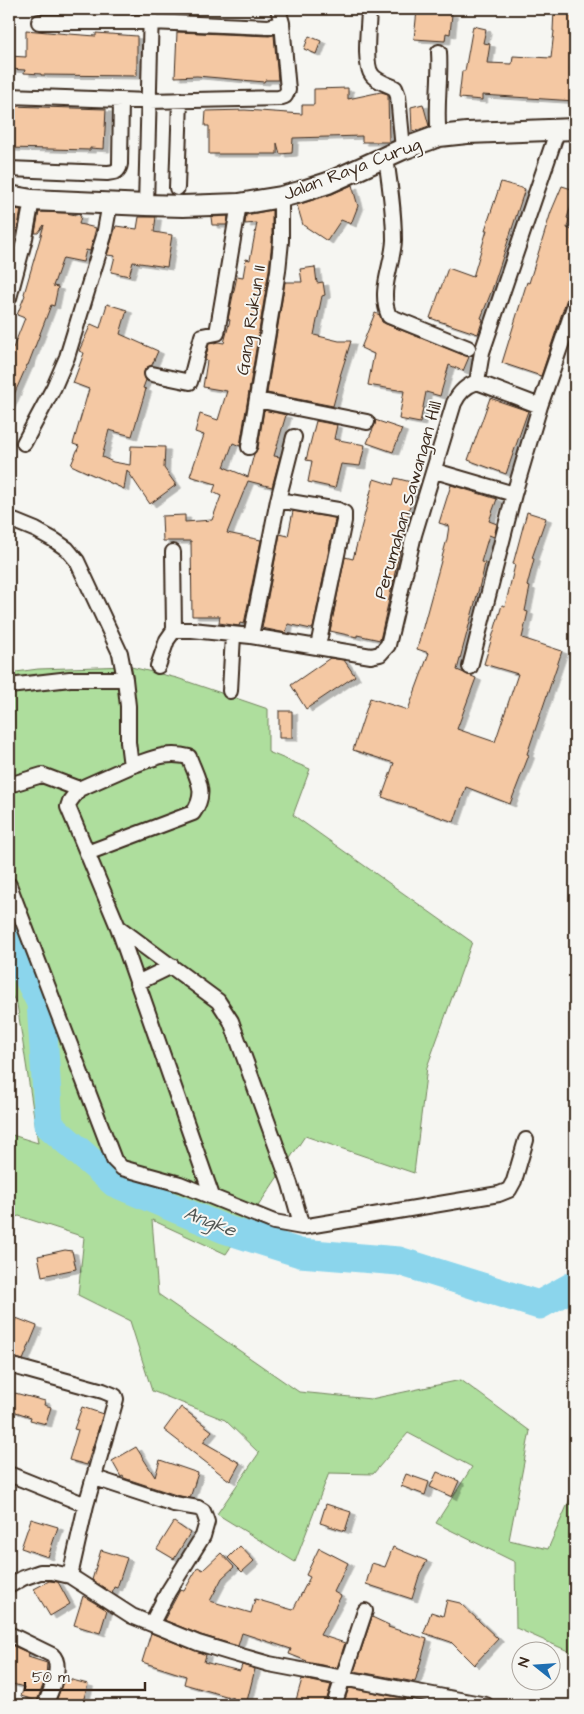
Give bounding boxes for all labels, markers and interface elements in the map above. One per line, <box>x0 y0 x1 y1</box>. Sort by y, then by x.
street label: Jalan Raya Curug <box>280 131 425 208</box>
street label: Gang Rukun II <box>230 263 273 377</box>
street label: Perumahan Sawangan Hill <box>368 398 449 602</box>
water label: Angke <box>180 1200 241 1245</box>
north arrow <box>512 1642 562 1692</box>
text: N <box>514 1655 535 1670</box>
scale bar <box>25 1659 145 1691</box>
text: 50 m <box>32 1667 70 1688</box>

